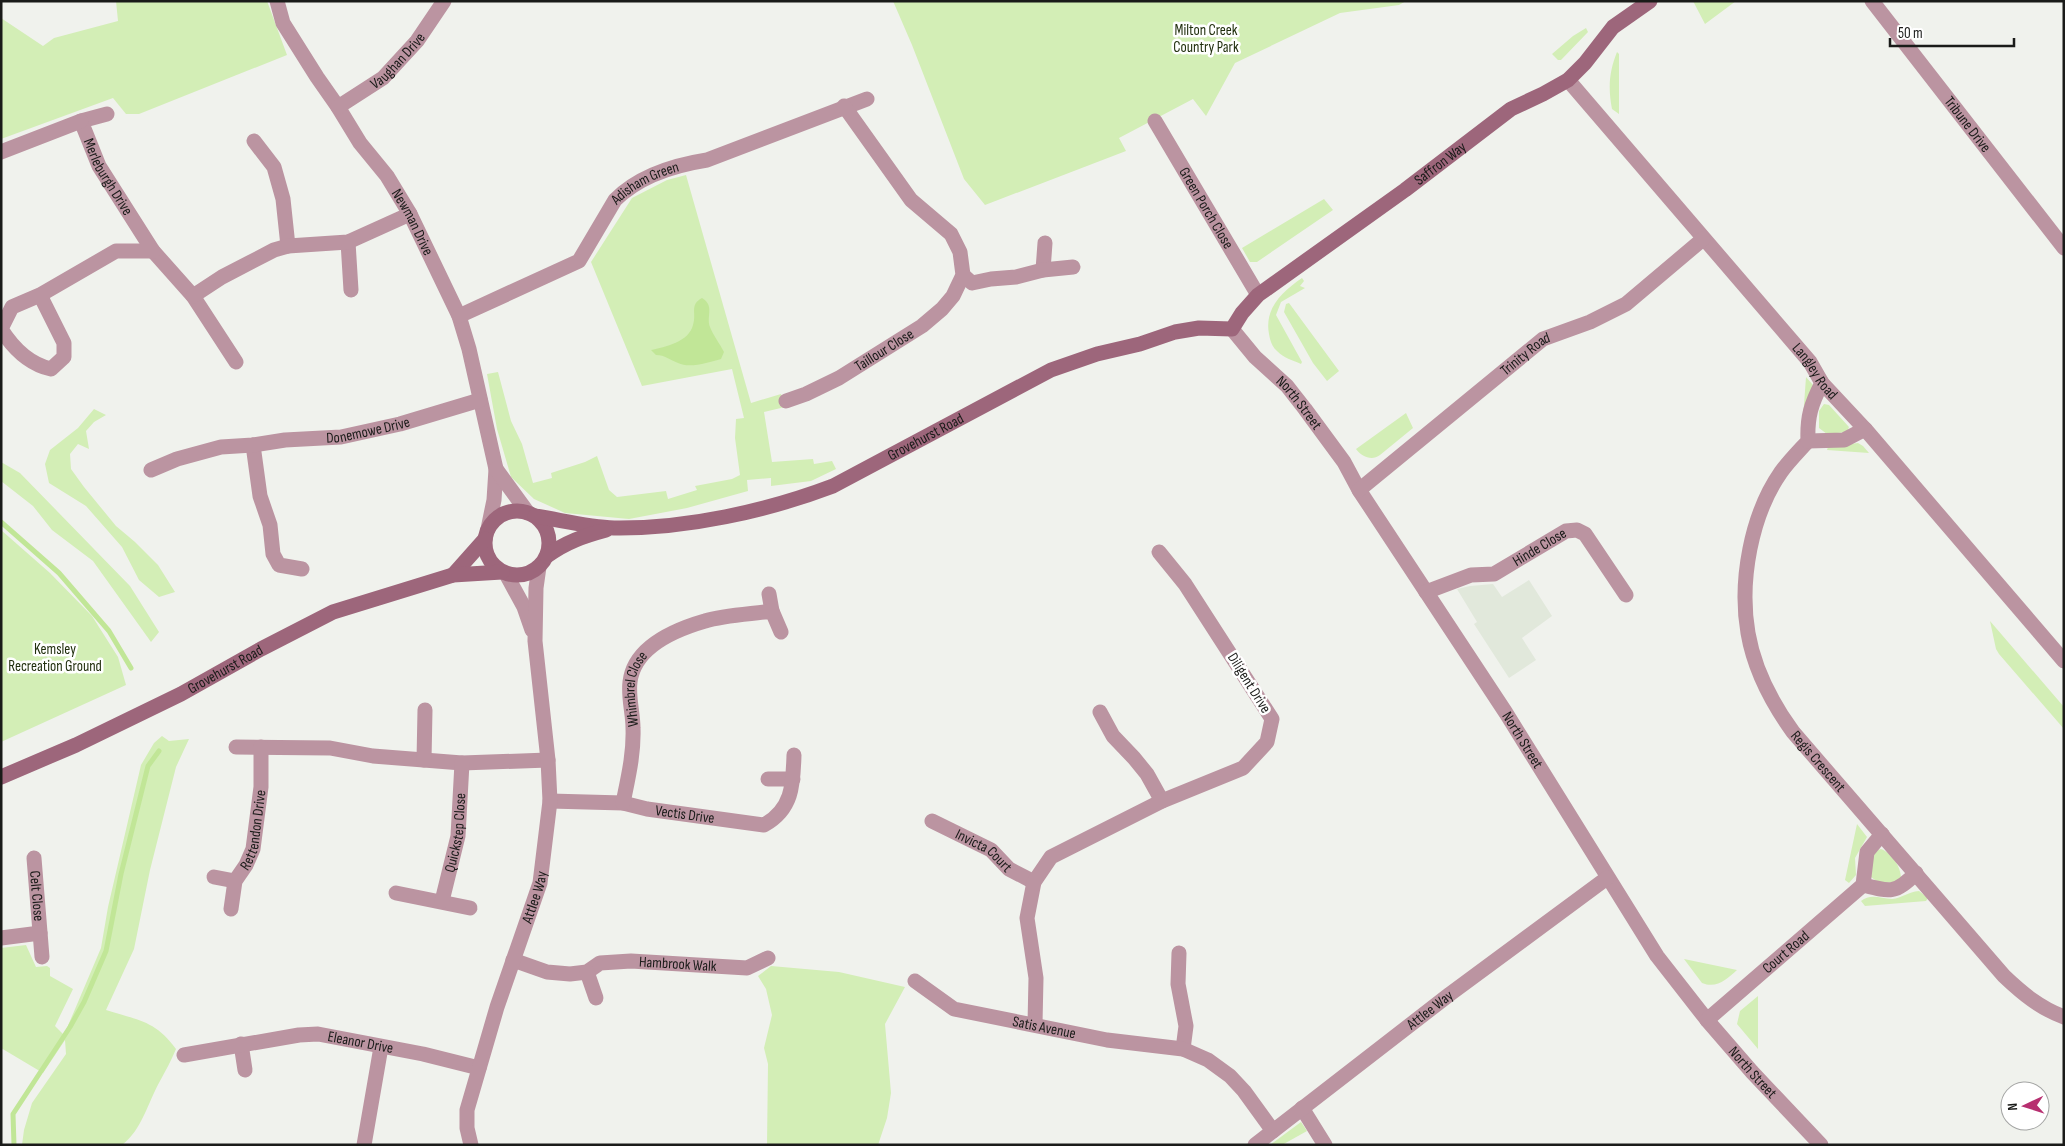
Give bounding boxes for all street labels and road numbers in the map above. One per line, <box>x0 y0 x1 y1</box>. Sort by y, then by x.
street label: Vaughan Drive <box>367 29 429 93</box>
street label: Tribune Drive <box>1940 92 1995 156</box>
street label: Merleburgh Drive <box>79 135 137 219</box>
street label: Saffron Way <box>1410 137 1470 189</box>
street label: Adisham Green <box>606 157 681 209</box>
street label: Green Porch Close <box>1175 164 1238 252</box>
street label: Newman Drive <box>388 185 438 258</box>
street label: Taillour Close <box>851 324 917 375</box>
street label: Trinity Road <box>1496 328 1552 380</box>
street label: Langley Road <box>1788 339 1842 403</box>
street label: North Street <box>1272 371 1327 434</box>
street label: Grovehurst Road <box>884 409 967 465</box>
street label: Donemowe Drive <box>326 412 412 447</box>
street label: Hinde Close <box>1509 524 1570 570</box>
street label: Grovehurst Road <box>184 640 266 698</box>
street label: Whimbrel Close <box>620 647 651 728</box>
street label: Diligent Drive <box>1223 649 1275 717</box>
street label: North Street <box>1498 708 1548 772</box>
street label: Regis Crescent <box>1787 727 1850 796</box>
street label: Rettendon Drive <box>236 789 270 874</box>
street label: Quickstep Close <box>440 792 470 874</box>
street label: Vectis Drive <box>654 801 716 828</box>
street label: Invicta Court <box>952 825 1017 876</box>
street label: Celt Close <box>26 870 49 922</box>
street label: Attlee Way <box>517 870 551 927</box>
street label: Court Road <box>1758 926 1813 978</box>
street label: Hambrook Walk <box>638 952 717 976</box>
street label: Attlee Way <box>1402 986 1457 1034</box>
street label: Satis Avenue <box>1011 1012 1077 1043</box>
street label: Eleanor Drive <box>326 1027 395 1058</box>
street label: North Street <box>1724 1042 1781 1102</box>

